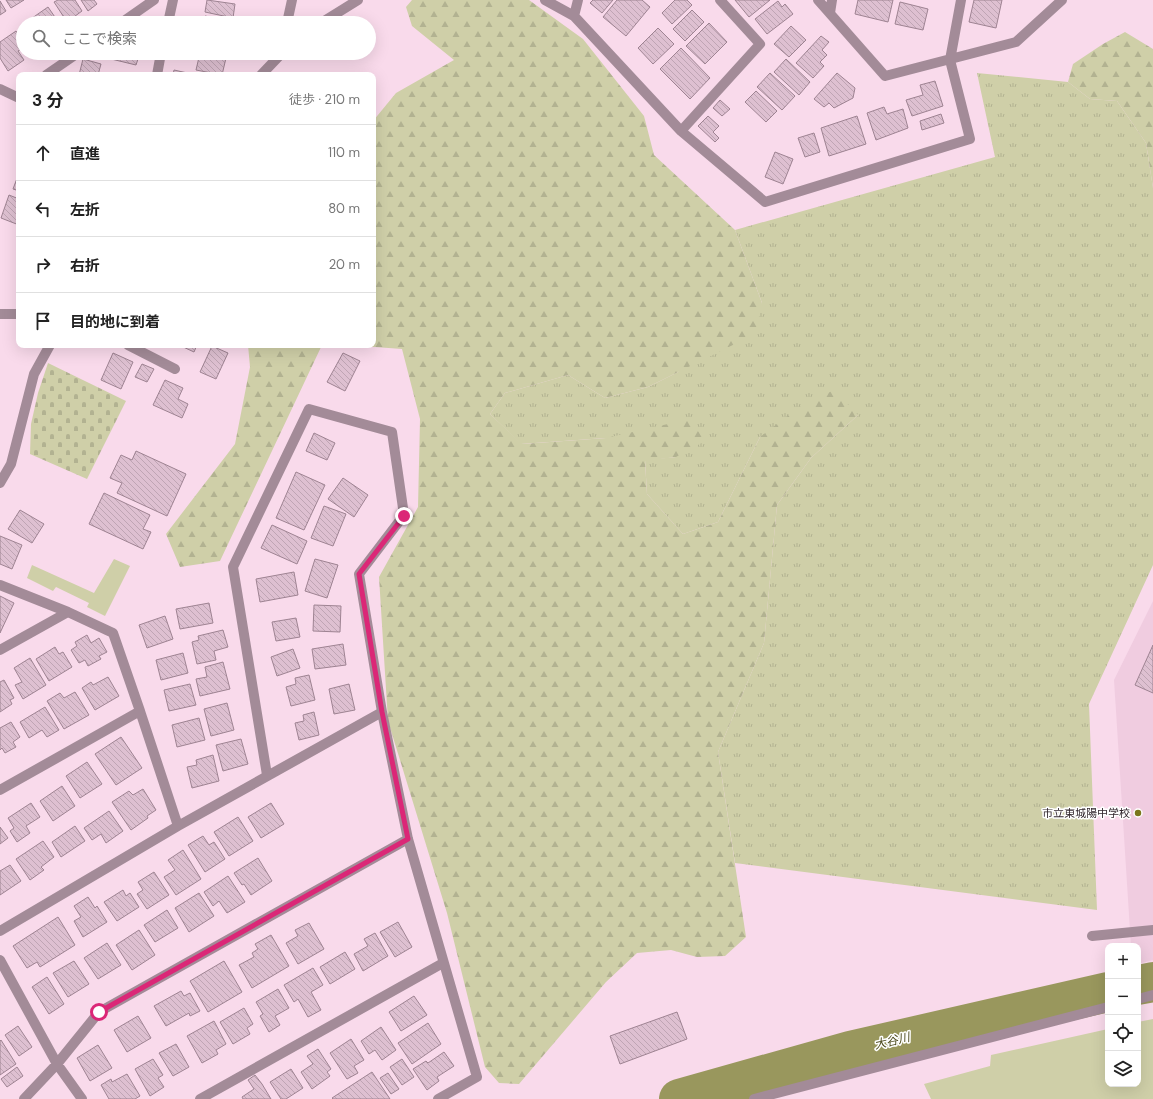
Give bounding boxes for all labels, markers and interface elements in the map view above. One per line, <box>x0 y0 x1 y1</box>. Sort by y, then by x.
search box <box>16 16 376 60</box>
icon: search <box>30 27 52 49</box>
text: ここで検索 <box>62 29 137 49</box>
text: 3 分 <box>32 89 63 111</box>
text: 徒歩 · 210 m <box>289 91 360 108</box>
icon: ahead <box>32 142 54 164</box>
text: 直進 <box>70 144 100 164</box>
text: 110 m <box>328 144 360 161</box>
icon: left <box>32 198 54 220</box>
text: 左折 <box>70 200 100 220</box>
text: 80 m <box>328 200 360 217</box>
icon: right <box>32 254 54 276</box>
text: 右折 <box>70 256 100 276</box>
text: 20 m <box>329 256 360 273</box>
icon: arrive <box>32 310 54 332</box>
text: 目的地に到着 <box>70 312 160 332</box>
route end <box>395 507 413 525</box>
place label: 市立東城陽中学校 <box>1042 806 1130 820</box>
marker: 市立東城陽中学校 <box>1133 808 1143 818</box>
map controls <box>1105 943 1141 1087</box>
button: + <box>1105 943 1141 979</box>
button: − <box>1105 979 1141 1015</box>
route start <box>90 1003 108 1021</box>
button: locate <box>1105 1015 1141 1051</box>
water label: 大谷川 <box>873 1029 913 1053</box>
button: layers <box>1105 1051 1141 1087</box>

